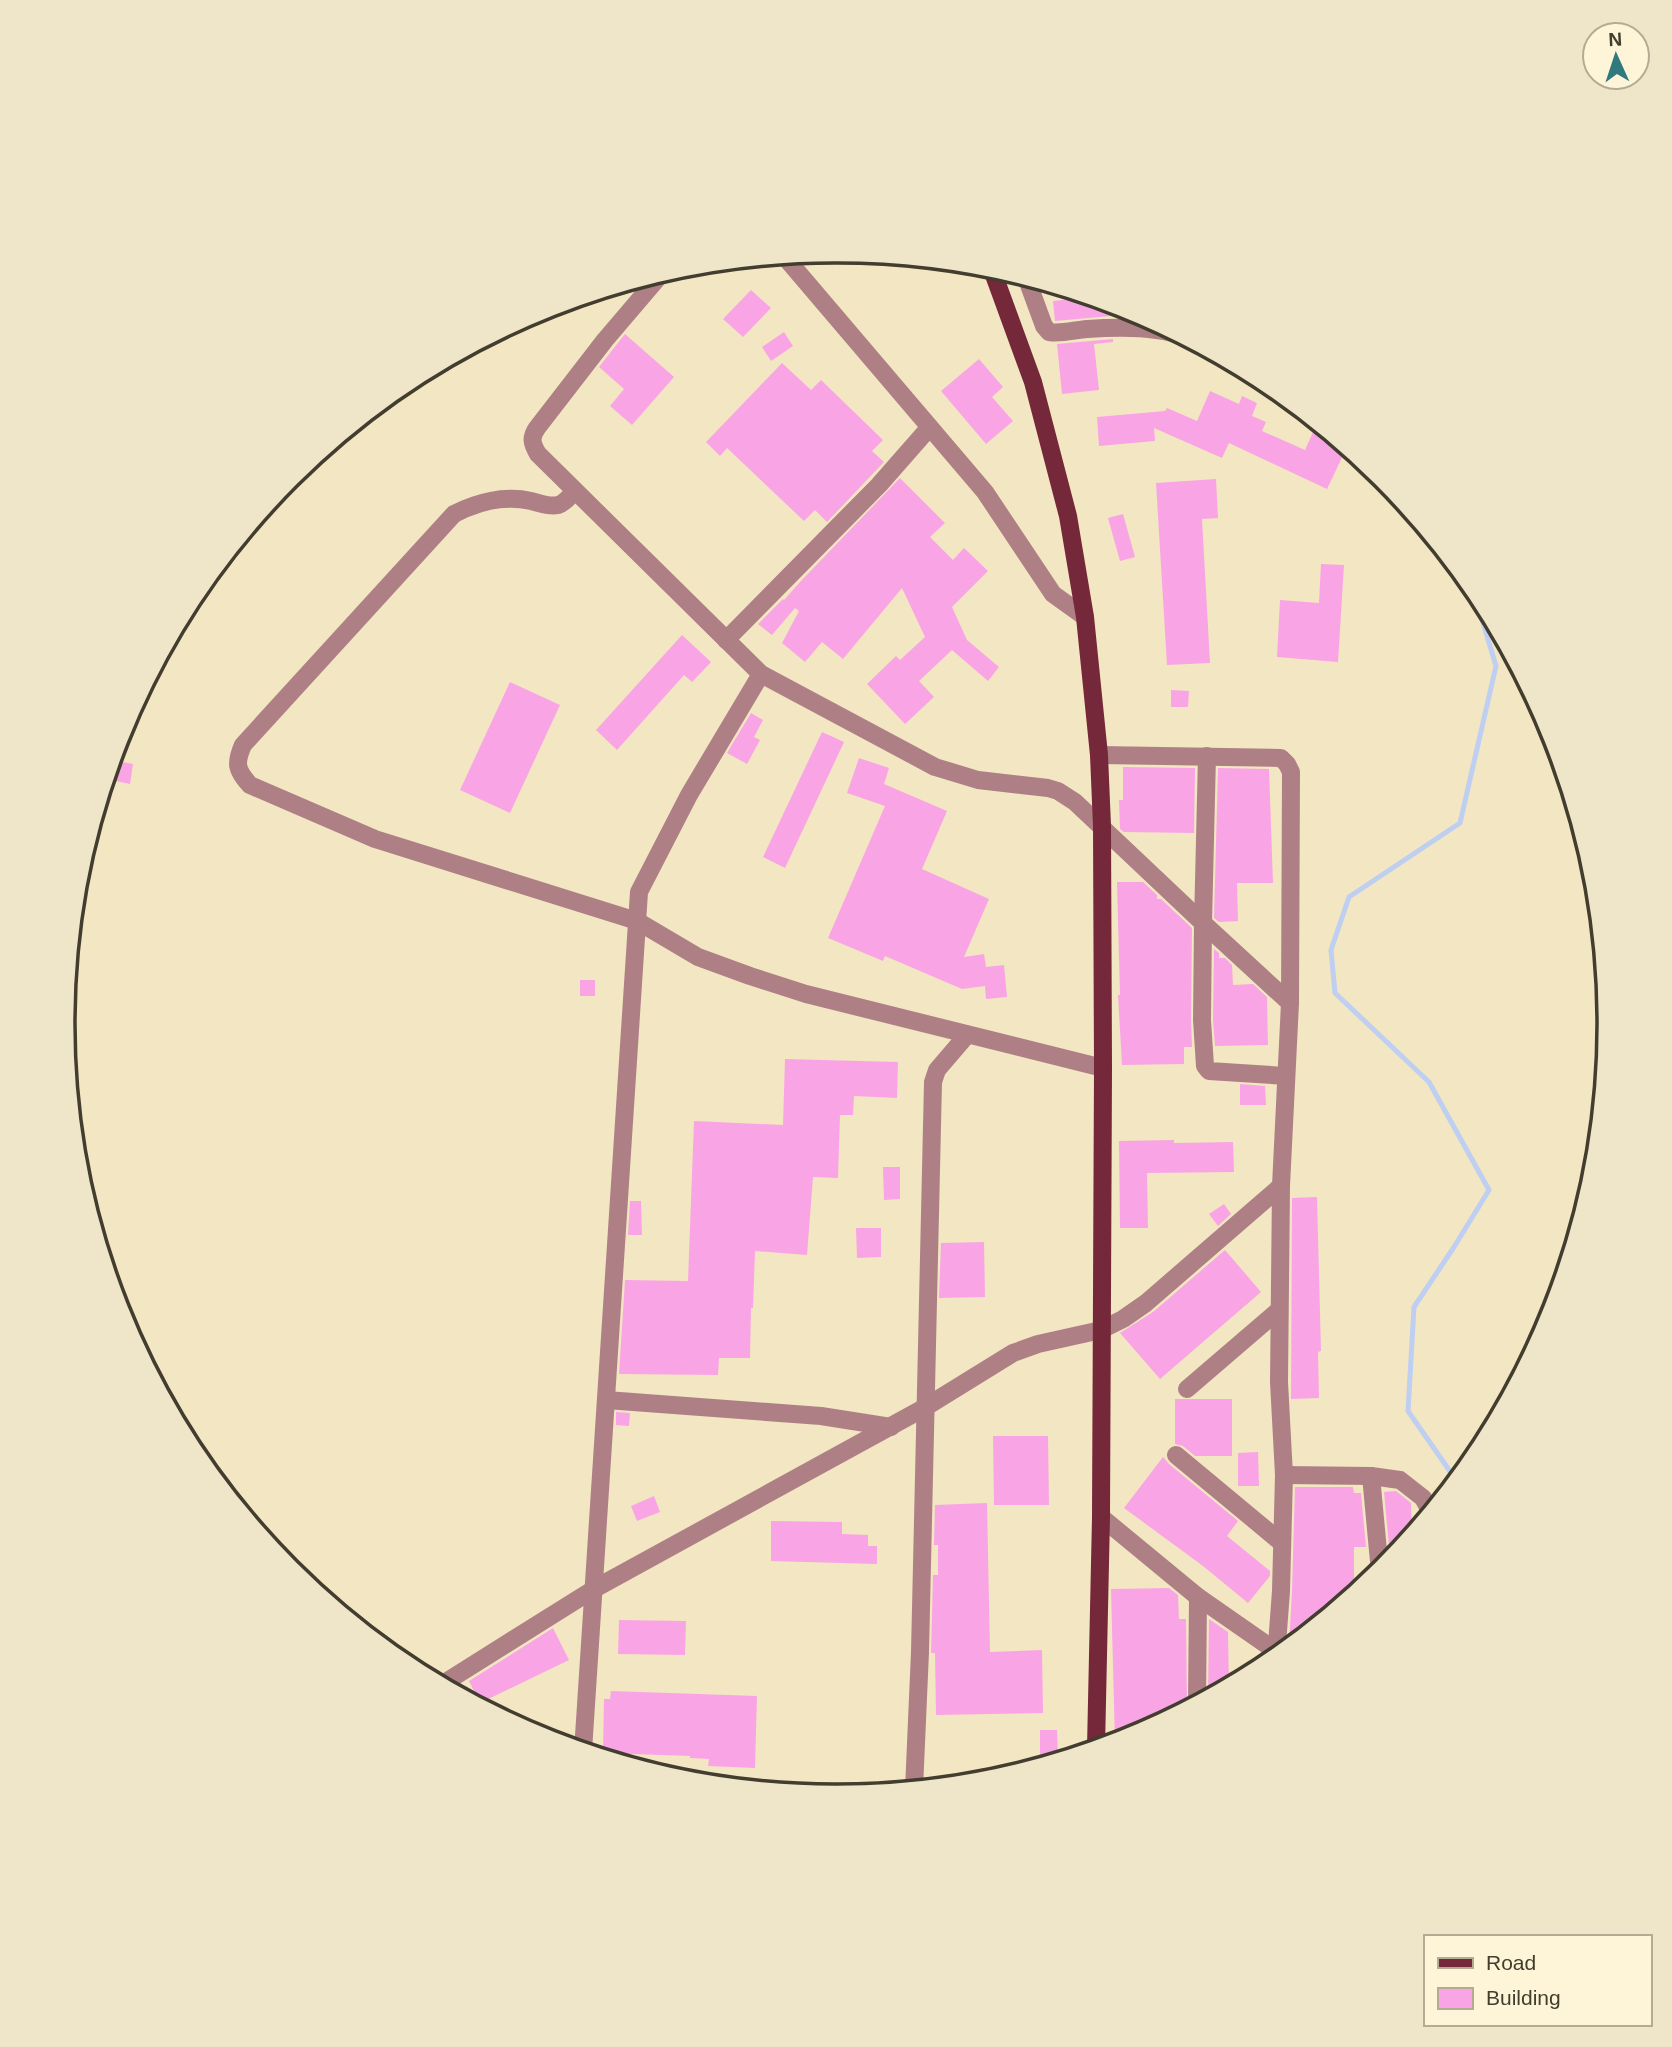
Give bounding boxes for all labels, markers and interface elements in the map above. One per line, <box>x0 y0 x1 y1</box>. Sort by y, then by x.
north arrow <box>1581 21 1651 91</box>
text: N <box>1608 29 1623 50</box>
legend <box>1424 1935 1651 2026</box>
text: Road <box>1486 1951 1536 1974</box>
text: Building <box>1486 1986 1561 2009</box>

